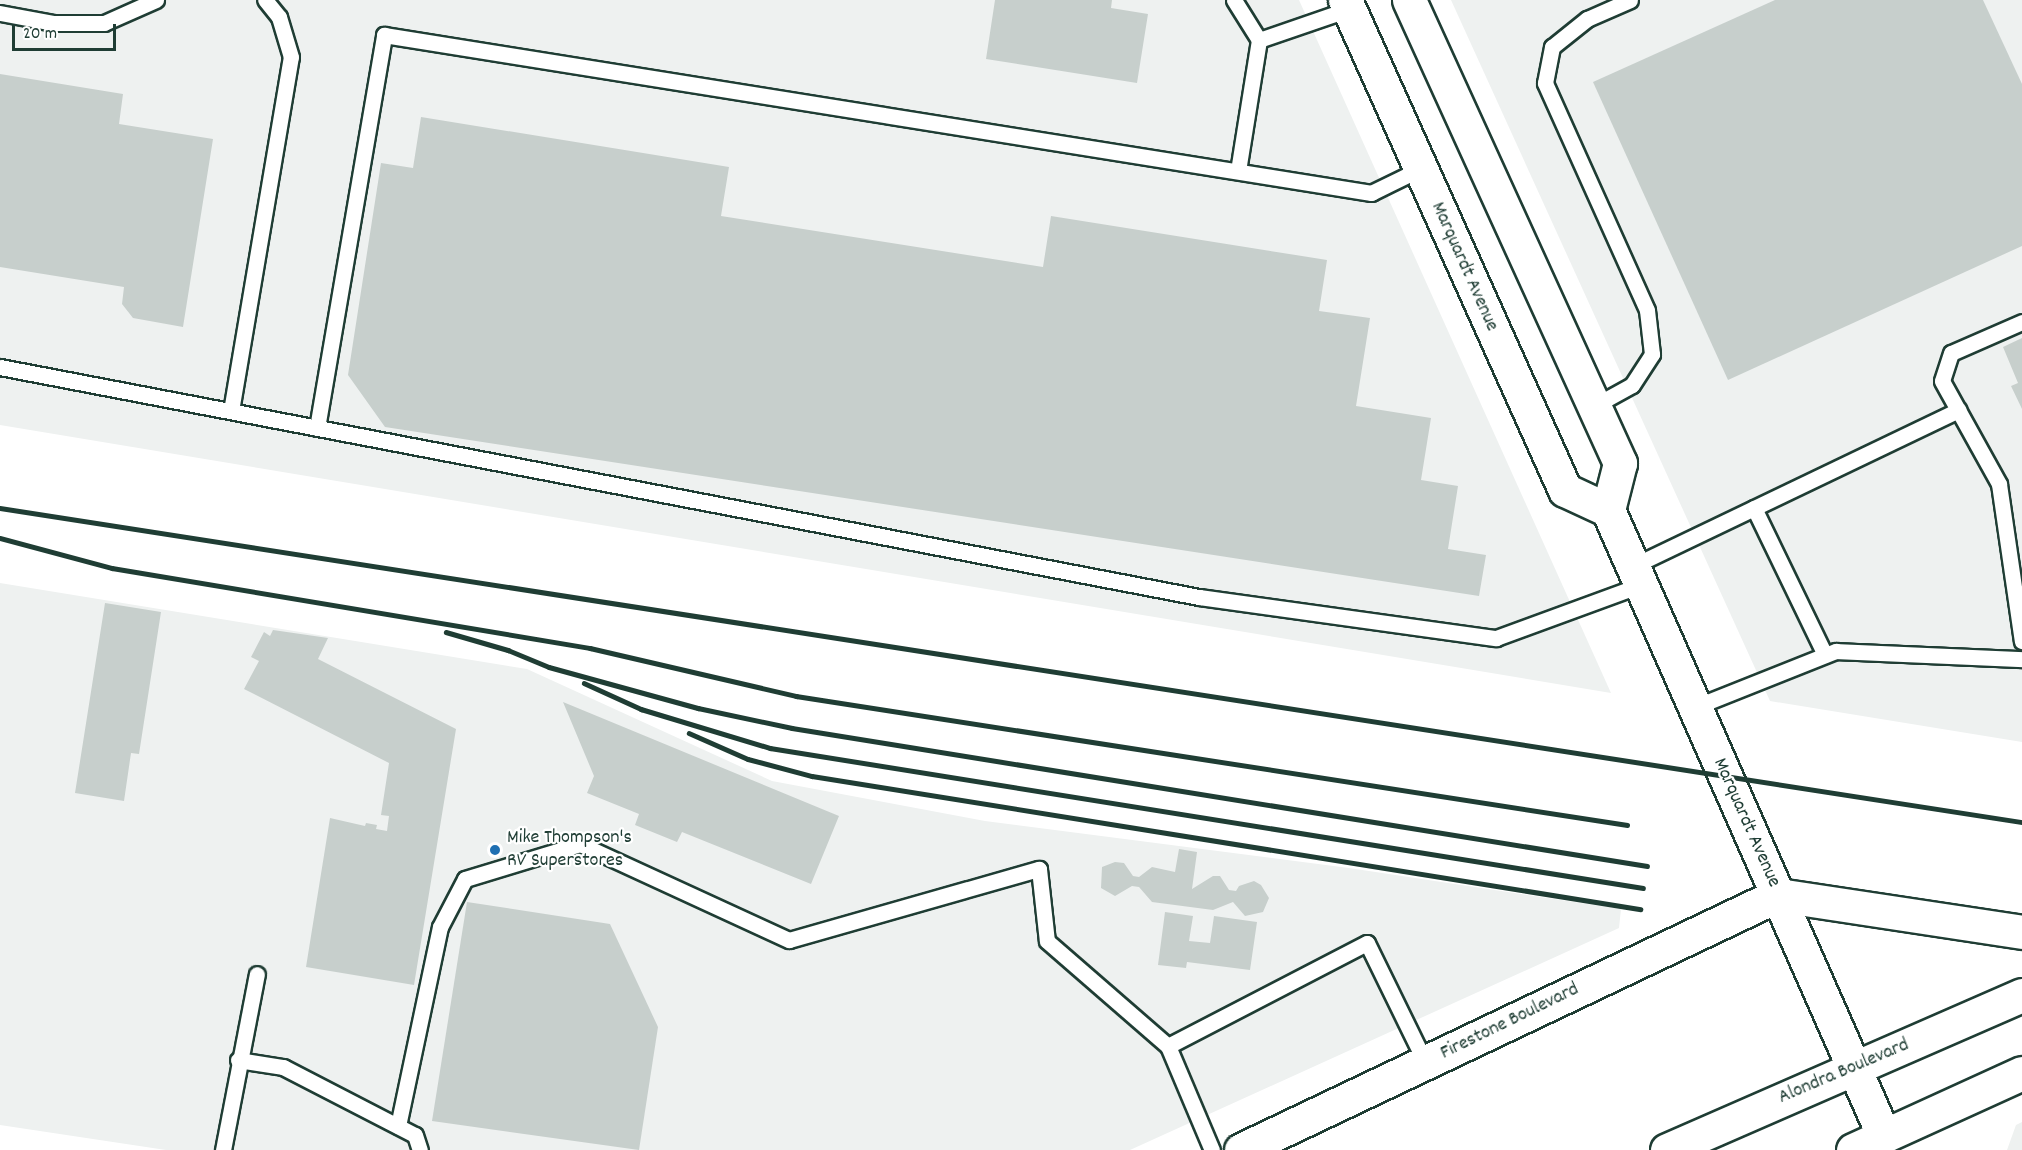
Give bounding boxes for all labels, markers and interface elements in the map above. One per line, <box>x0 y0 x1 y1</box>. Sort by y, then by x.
scale bar <box>15 12 118 50</box>
text: 20 m <box>23 22 57 47</box>
street label: Marquardt Avenue <box>1425 199 1503 335</box>
street label: Marquardt Avenue <box>1707 755 1785 891</box>
place label: Mike Thompson's RV Superstores <box>507 826 632 873</box>
marker: Mike Thompson's RV Superstores <box>488 843 502 857</box>
street label: Firestone Boulevard <box>1437 978 1583 1066</box>
street label: Alondra Boulevard <box>1775 1034 1913 1110</box>

